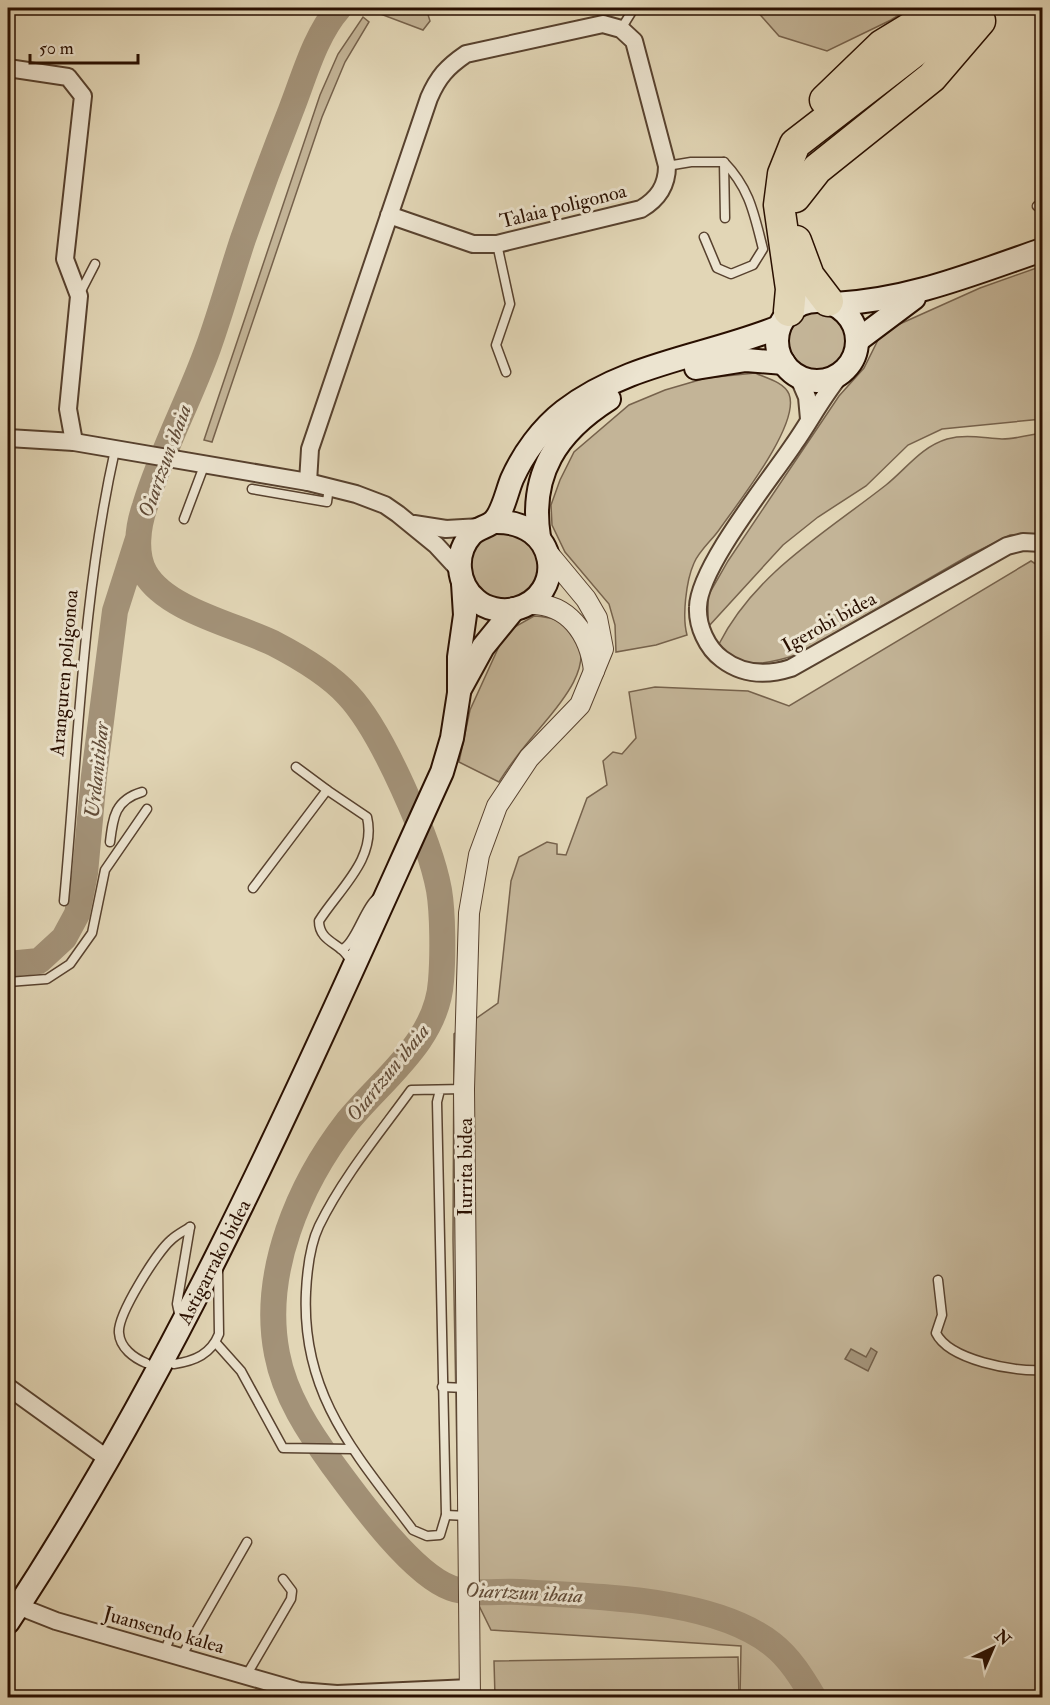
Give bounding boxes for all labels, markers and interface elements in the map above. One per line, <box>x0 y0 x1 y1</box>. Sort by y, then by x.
scale bar <box>30 27 138 65</box>
text: 50 m <box>39 37 74 60</box>
street label: Talaia poligonoa <box>497 178 630 235</box>
water label: Oiartzun ibaia <box>132 400 198 521</box>
street label: Igerobi bidea <box>777 585 881 658</box>
street label: Aranguren poligonoa <box>44 588 85 758</box>
water label: Urdanitibar <box>79 719 116 819</box>
water label: Oiartzun ibaia <box>340 1018 436 1128</box>
street label: Iurrita bidea <box>453 1117 478 1216</box>
street label: Astigarrako bidea <box>171 1195 257 1330</box>
water label: Oiartzun ibaia <box>464 1576 584 1610</box>
street label: Juansendo kalea <box>100 1600 228 1659</box>
north arrow <box>963 1618 1023 1678</box>
text: N <box>990 1625 1015 1651</box>

